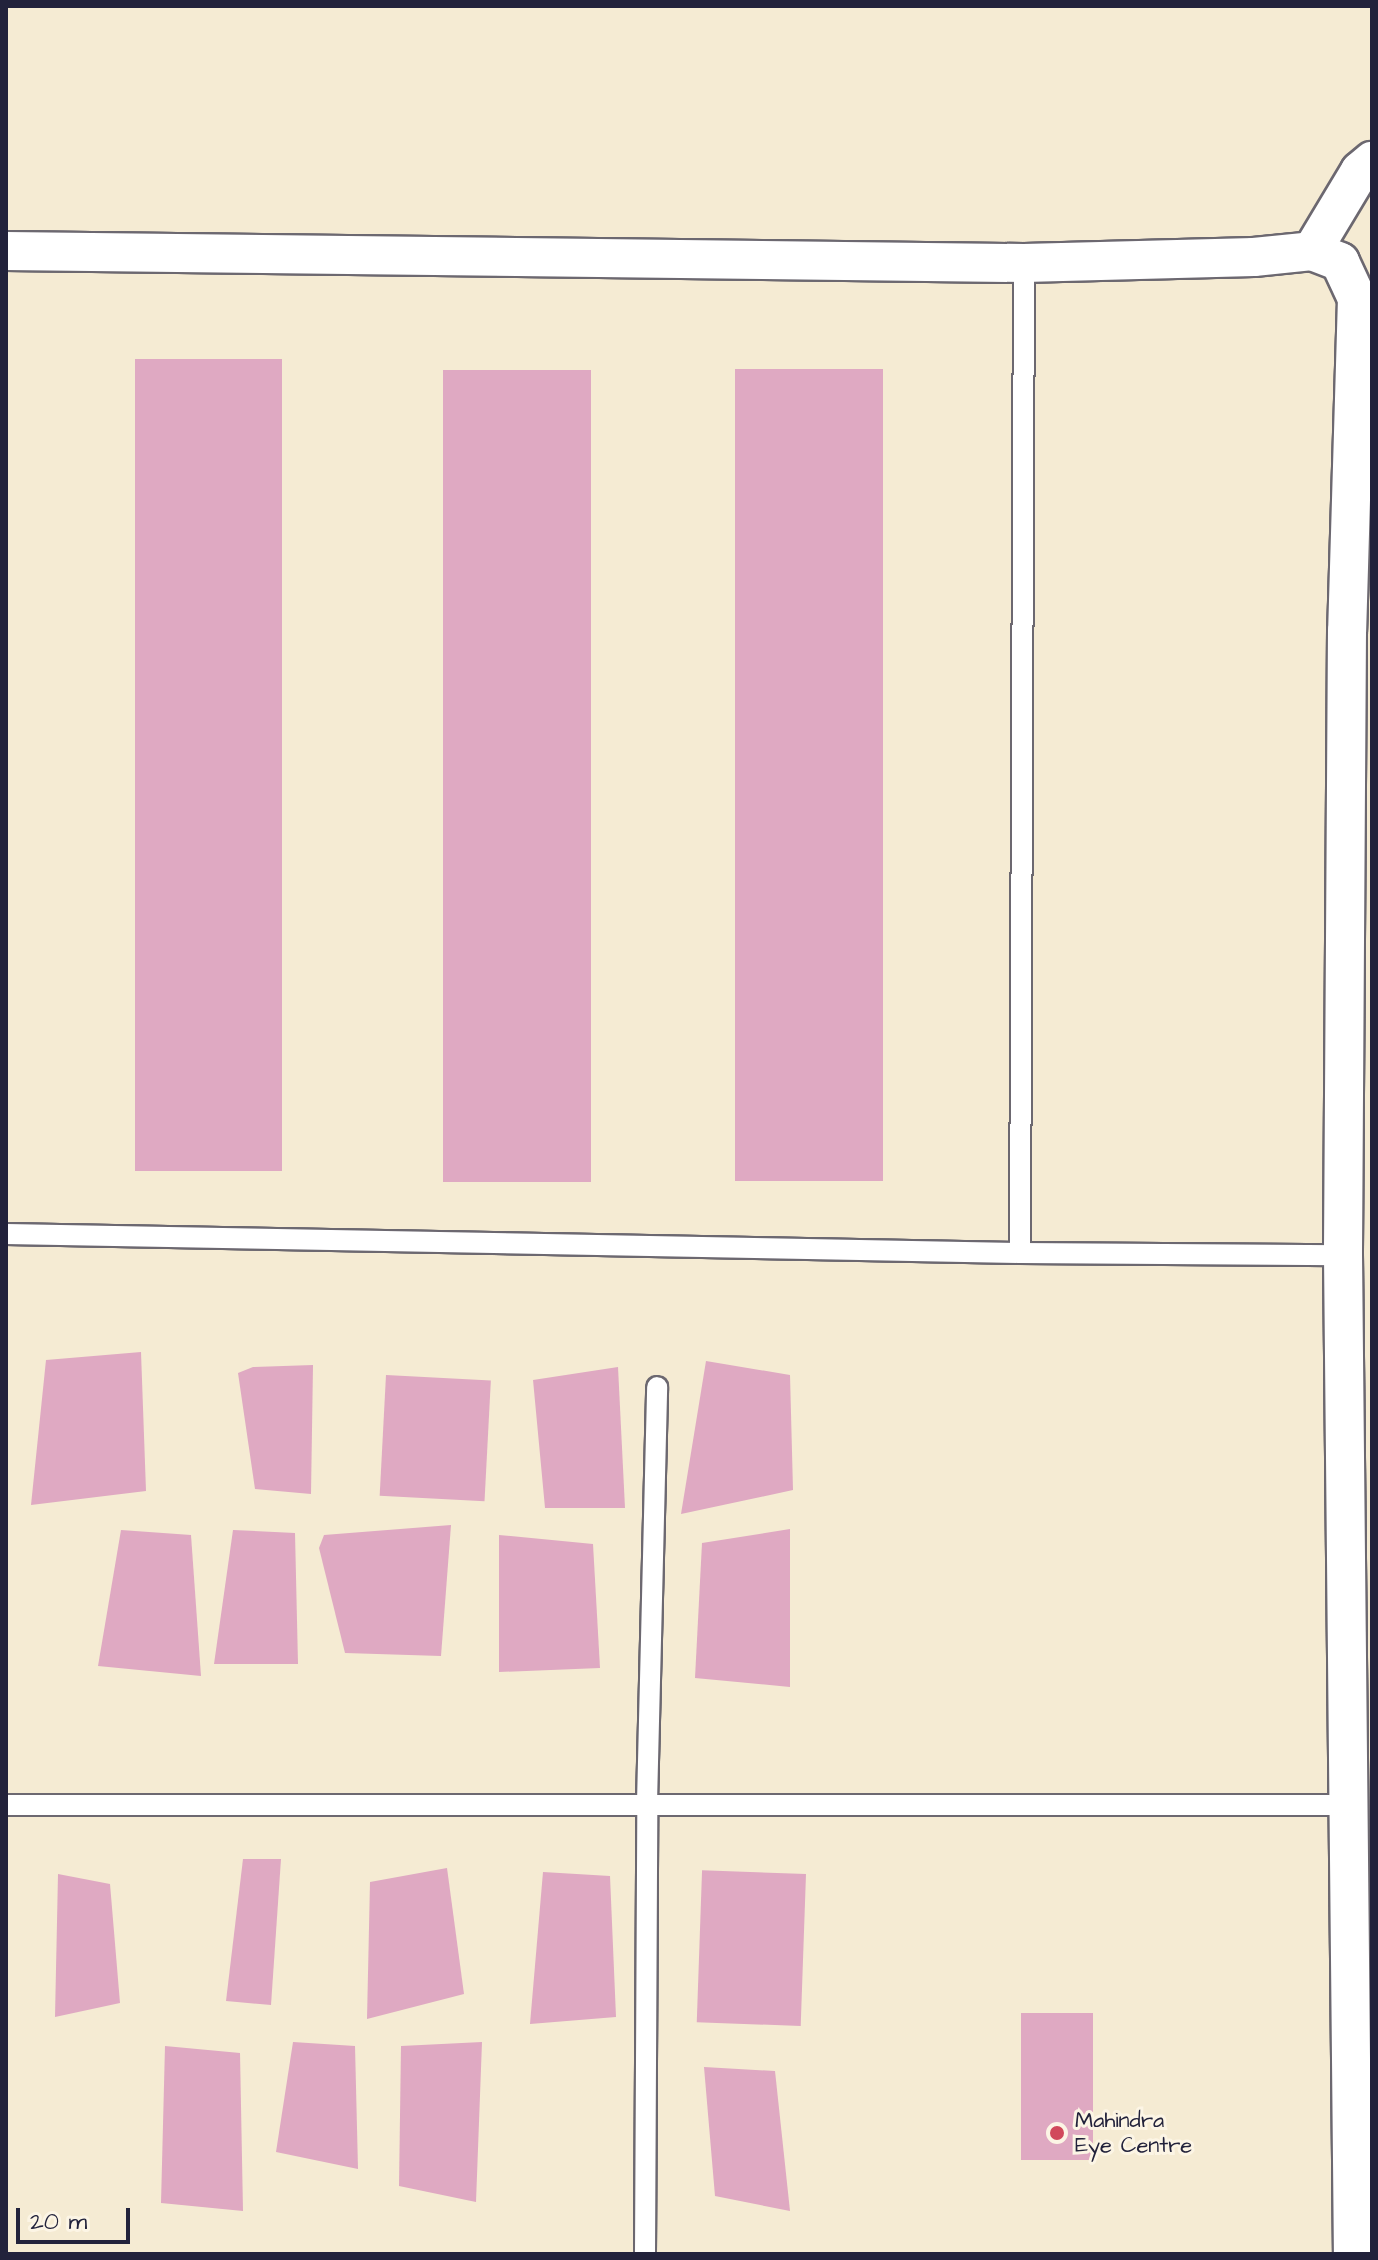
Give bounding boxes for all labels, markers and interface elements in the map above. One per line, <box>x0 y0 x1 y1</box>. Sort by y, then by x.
place label: Mahindra Eye Centre <box>1075 2107 1192 2158</box>
marker: Mahindra Eye Centre <box>1046 2122 1068 2144</box>
scale bar <box>20 2192 134 2242</box>
text: 20 m <box>30 2205 87 2239</box>

